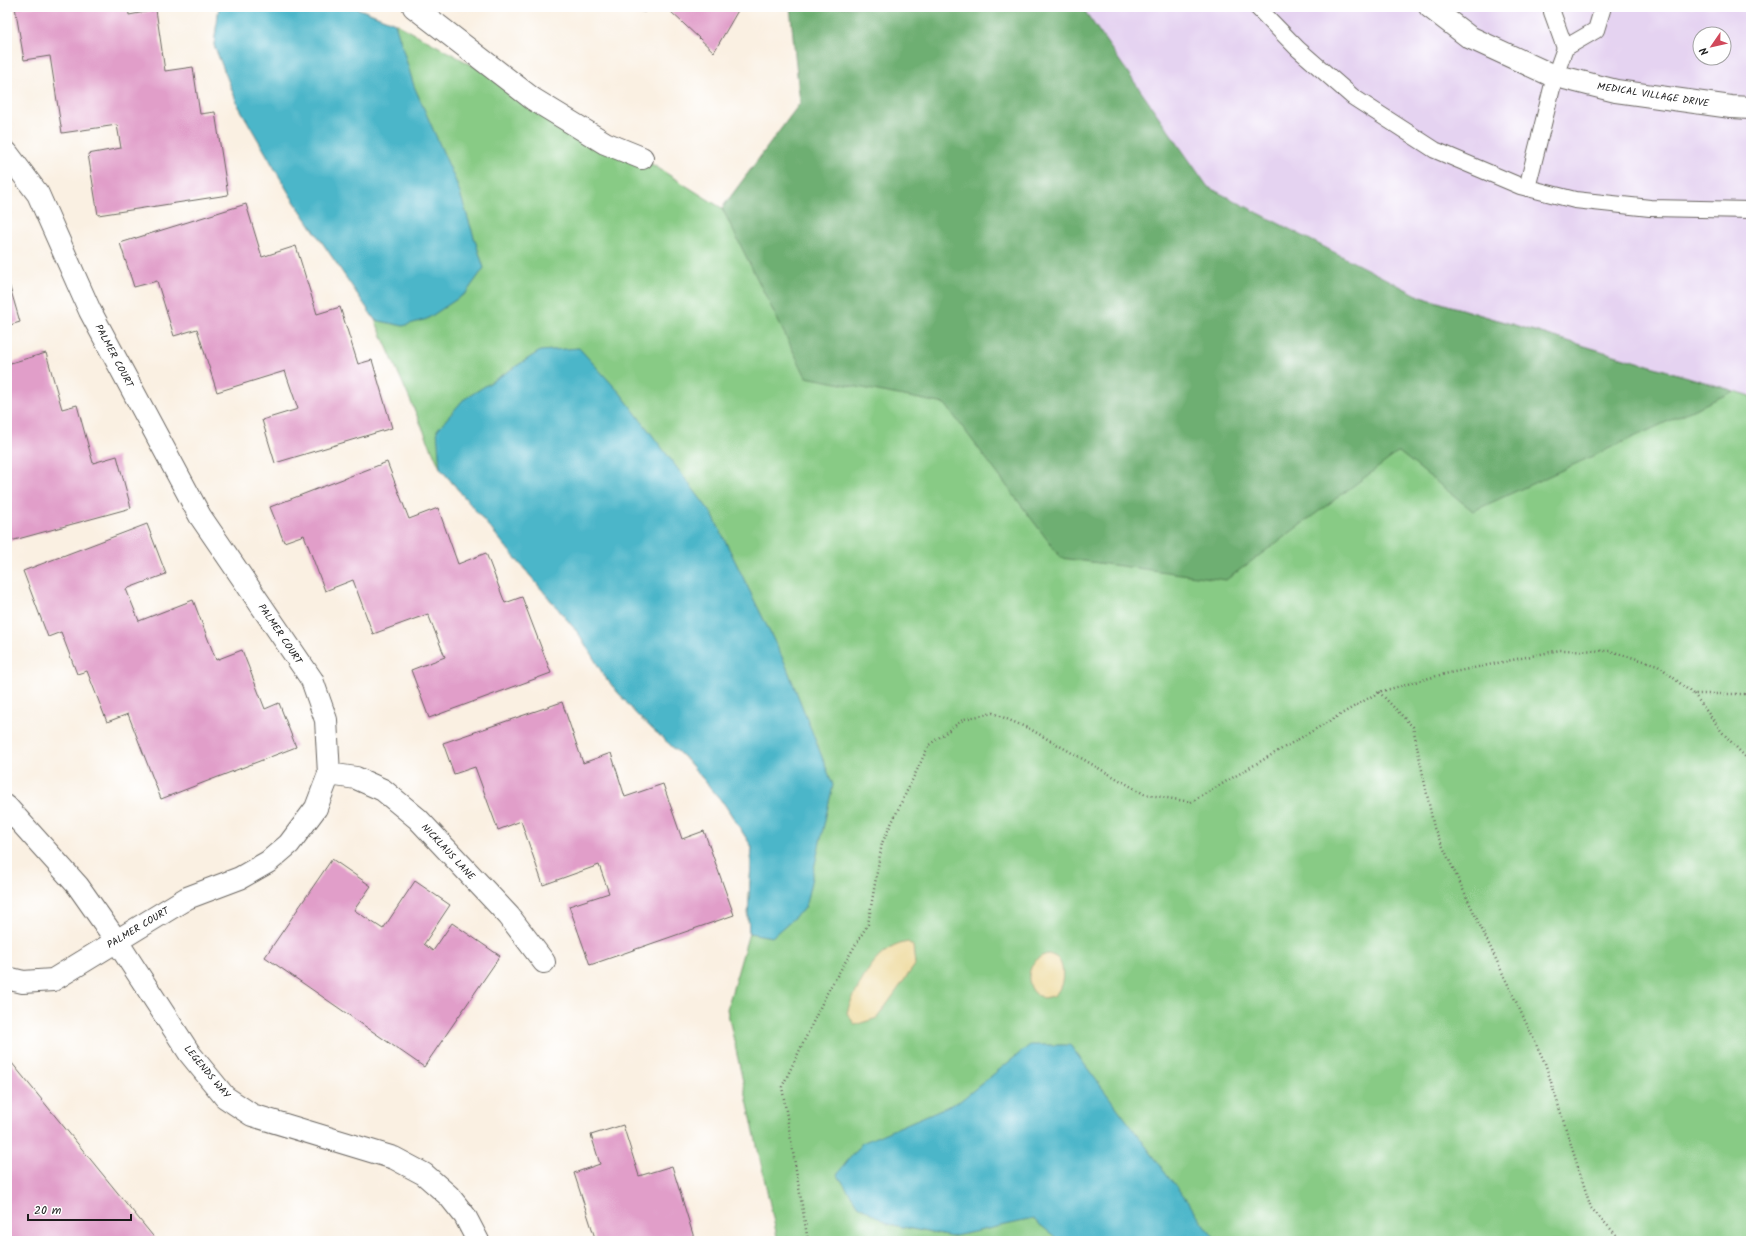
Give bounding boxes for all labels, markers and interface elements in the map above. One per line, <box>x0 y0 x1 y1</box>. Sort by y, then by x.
north arrow <box>1692 26 1732 66</box>
text: N <box>1695 43 1714 59</box>
street label: MEDICAL VILLAGE DRIVE <box>1596 78 1711 112</box>
street label: PALMER COURT <box>91 321 138 392</box>
street label: PALMER COURT <box>254 601 307 669</box>
street label: NICKLAUS LANE <box>417 820 479 885</box>
street label: PALMER COURT <box>104 902 173 953</box>
street label: LEGENDS WAY <box>180 1042 235 1103</box>
scale bar <box>28 1196 131 1222</box>
text: 20 m <box>34 1201 62 1220</box>

